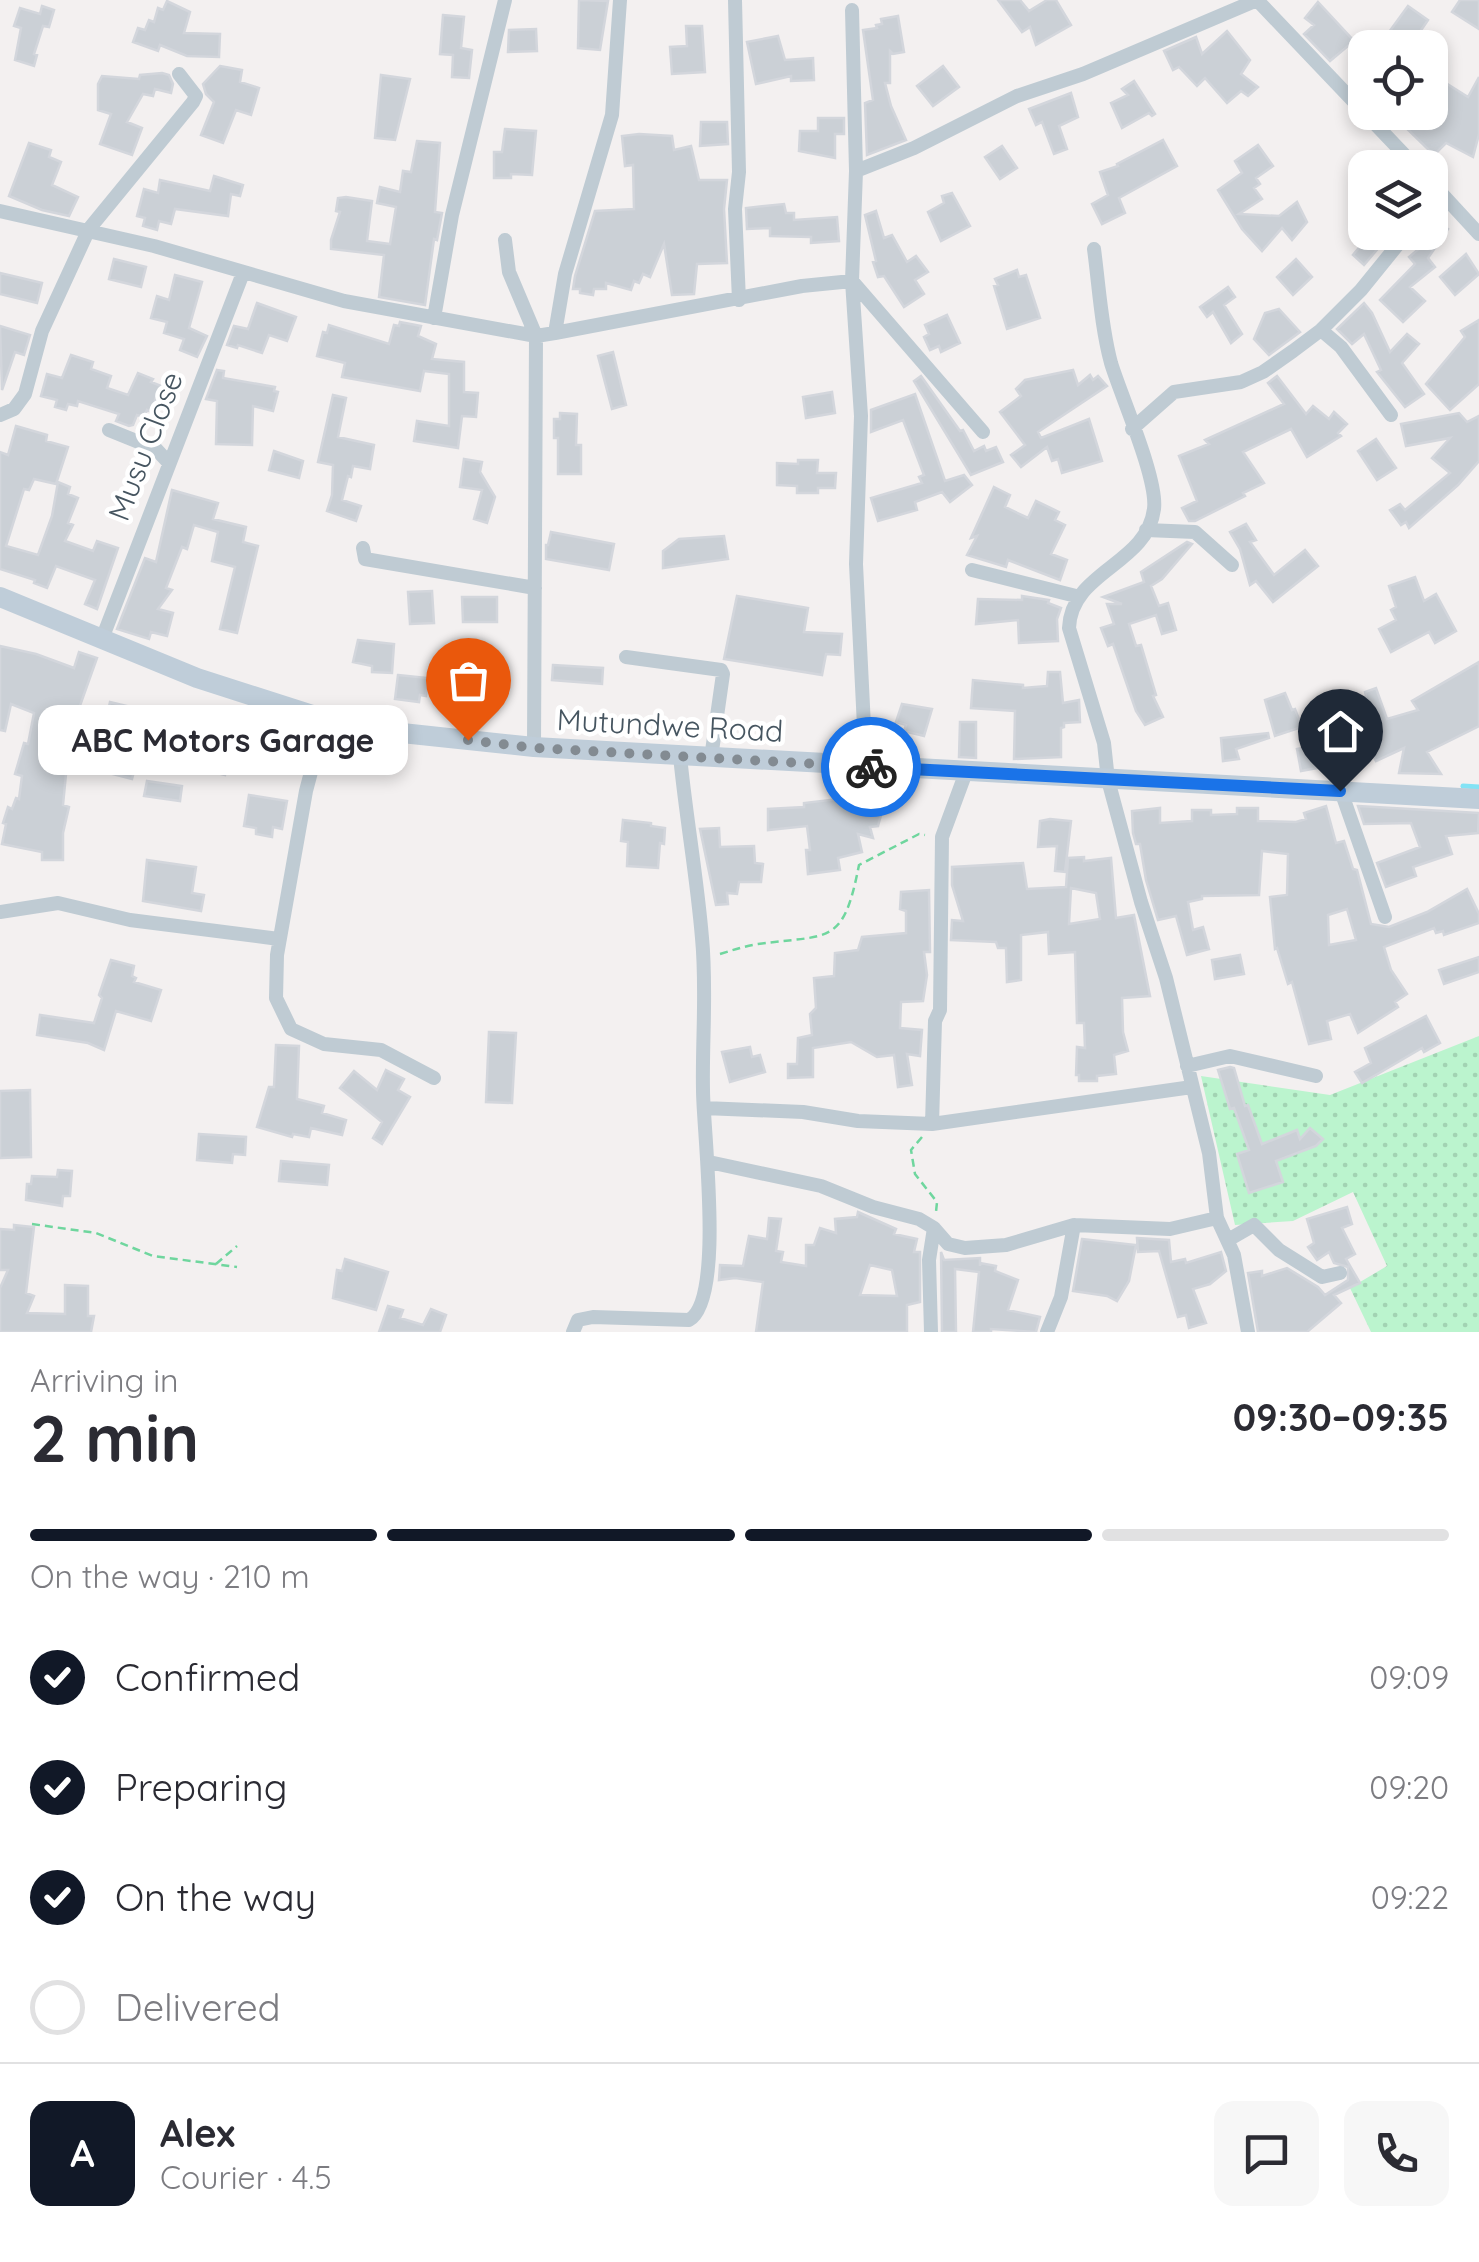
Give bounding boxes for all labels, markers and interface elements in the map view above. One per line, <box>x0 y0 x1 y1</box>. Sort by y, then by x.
map controls <box>1348 30 1448 250</box>
button: locate <box>1348 30 1448 130</box>
button: layers <box>1348 150 1448 250</box>
street label: Musu Close <box>99 366 191 526</box>
pin <box>426 638 511 741</box>
icon: bag <box>441 653 496 708</box>
pin <box>1298 689 1383 792</box>
street label: Mutundwe Road <box>556 700 784 750</box>
icon: home <box>1313 704 1368 759</box>
callout: ABC Motors Garage <box>38 705 408 775</box>
courier <box>821 717 921 817</box>
text: ABC Motors Garage <box>72 720 374 760</box>
icon: bike <box>844 740 899 795</box>
text: Arriving in <box>30 1360 179 1400</box>
text: 09:30–09:35 <box>1233 1393 1449 1441</box>
text: 2 min <box>30 1397 199 1478</box>
text: On the way · 210 m <box>30 1556 310 1596</box>
icon: check <box>30 1650 85 1705</box>
text: Confirmed <box>115 1653 300 1701</box>
text: 09:09 <box>1369 1657 1449 1697</box>
icon: check <box>30 1760 85 1815</box>
text: Preparing <box>115 1763 287 1811</box>
text: 09:20 <box>1369 1767 1449 1807</box>
icon: check <box>30 1870 85 1925</box>
text: On the way <box>115 1873 316 1921</box>
text: 09:22 <box>1371 1877 1449 1917</box>
text: Delivered <box>115 1983 281 2031</box>
button: chat <box>1214 2101 1319 2206</box>
button: phone <box>1344 2101 1449 2206</box>
text: Alex <box>160 2109 235 2157</box>
text: A <box>70 2129 95 2177</box>
text: Courier · 4.5 <box>160 2157 332 2197</box>

